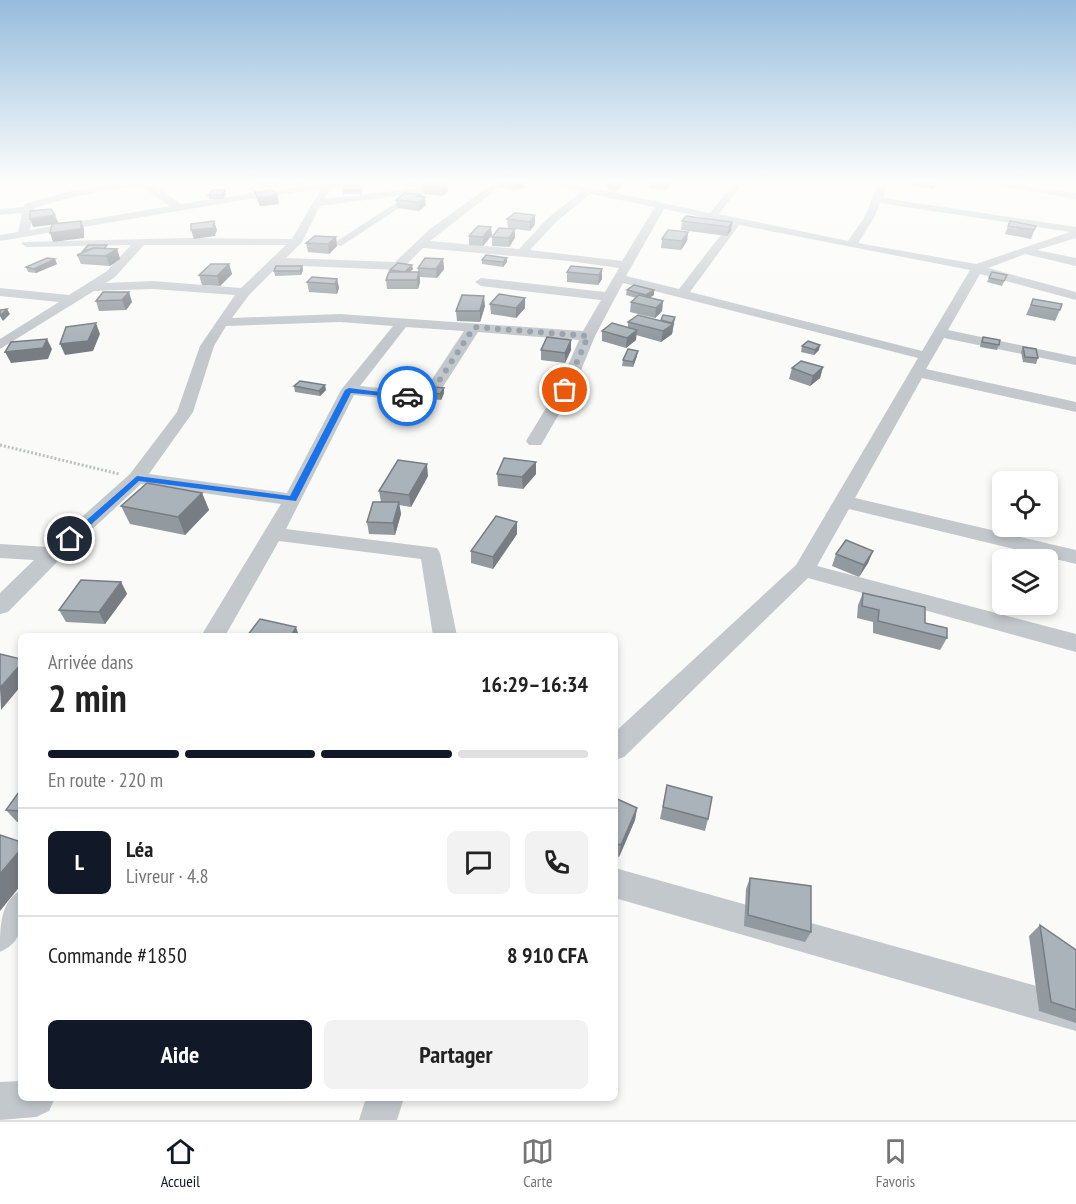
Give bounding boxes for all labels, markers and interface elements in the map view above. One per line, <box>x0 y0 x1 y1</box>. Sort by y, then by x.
pin <box>539 364 590 415</box>
courier <box>377 366 437 426</box>
icon: bag <box>548 373 581 406</box>
icon: car <box>391 380 424 413</box>
map controls <box>992 471 1058 615</box>
button: locate <box>992 471 1058 537</box>
pin <box>44 513 95 564</box>
icon: home <box>53 522 86 555</box>
button: layers <box>992 549 1058 615</box>
text: Arrivée dans <box>48 649 133 675</box>
text: 16:29–16:34 <box>481 670 588 698</box>
text: 2 min <box>48 672 127 723</box>
text: En route · 220 m <box>48 767 163 793</box>
button: chat <box>447 831 510 894</box>
button: phone <box>525 831 588 894</box>
text: Léa <box>126 835 153 863</box>
text: L <box>75 848 84 876</box>
text: Livreur · 4.8 <box>126 863 209 889</box>
text: Commande #1850 <box>48 941 187 969</box>
text: 8 910 CFA <box>507 941 588 969</box>
button: Aide <box>48 1020 312 1089</box>
button: Partager <box>324 1020 588 1089</box>
tab: Accueil <box>161 1135 200 1191</box>
tab: Carte <box>521 1135 554 1191</box>
tab: Favoris <box>876 1135 915 1191</box>

